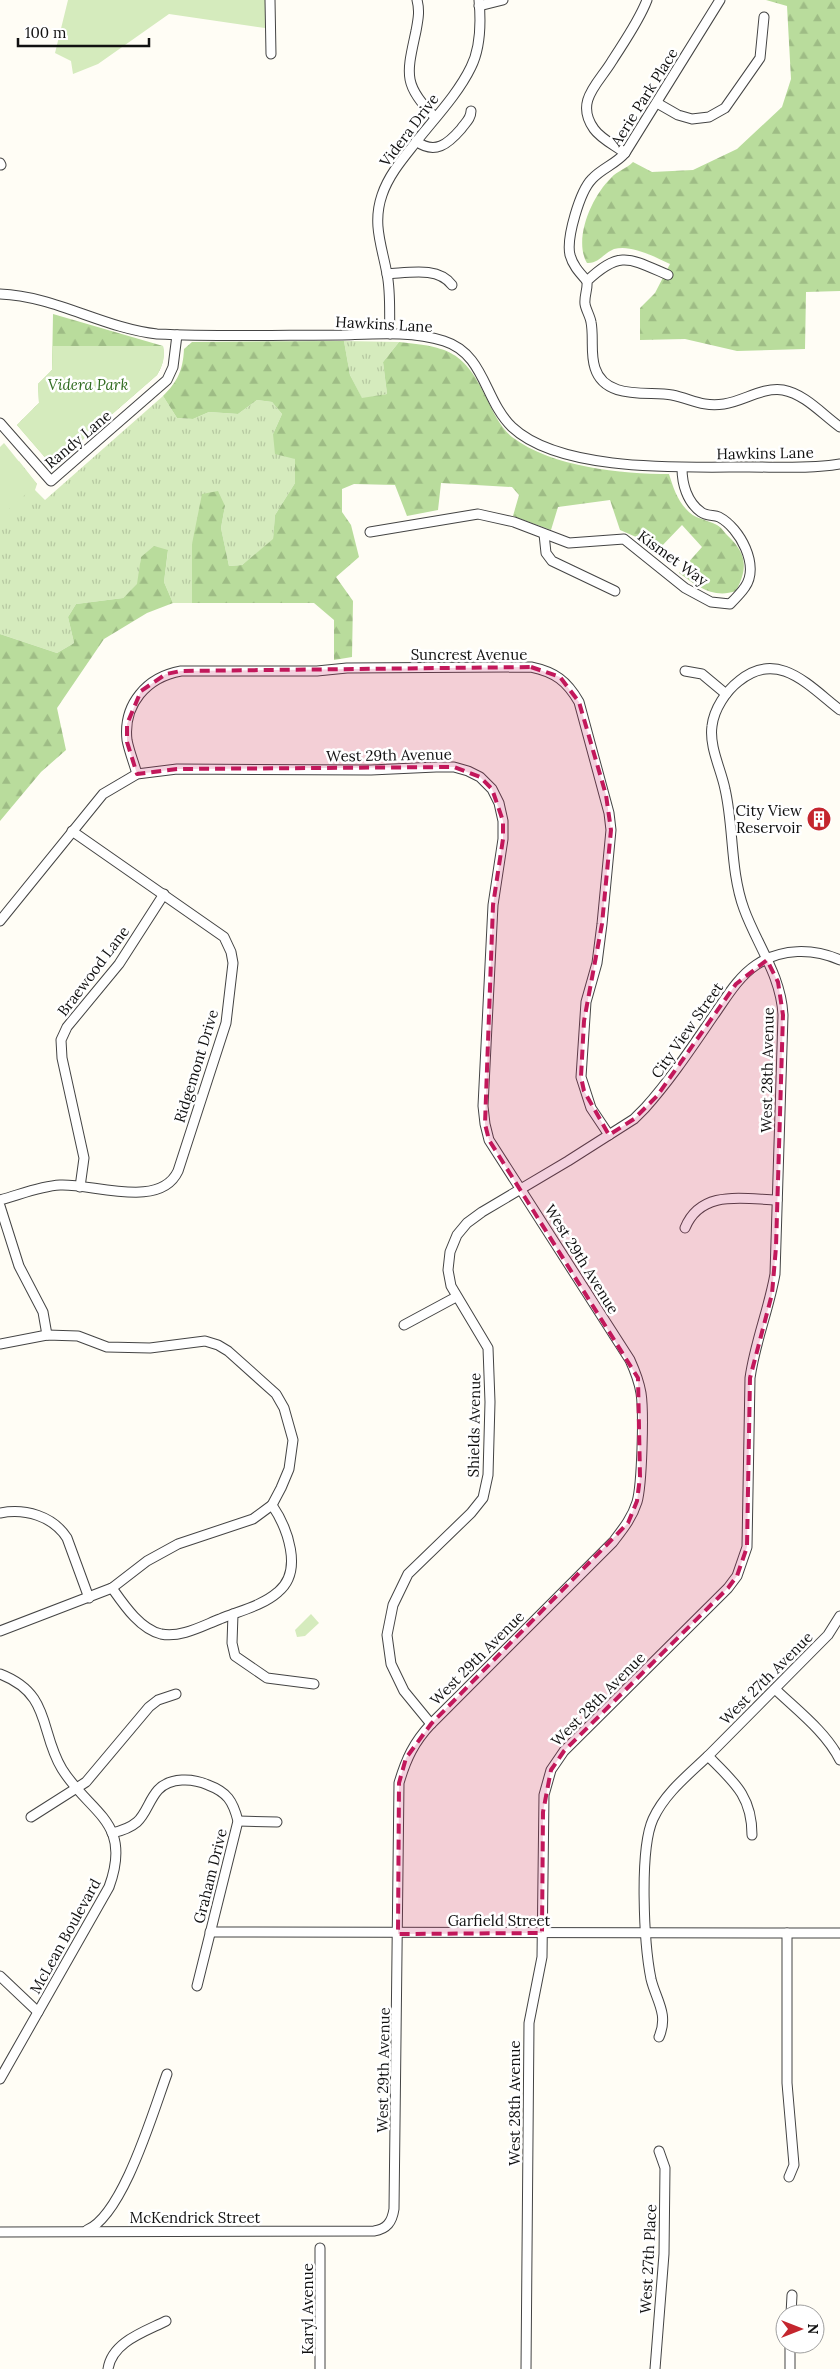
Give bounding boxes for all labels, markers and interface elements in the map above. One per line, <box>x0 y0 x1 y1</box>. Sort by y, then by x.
scale bar <box>18 15 149 47</box>
text: 100 m <box>25 23 66 42</box>
street label: Aerie Park Place <box>606 44 682 151</box>
street label: Videra Drive <box>375 90 443 171</box>
street label: Hawkins Lane <box>335 312 433 336</box>
park label: Videra Park <box>48 375 128 394</box>
street label: Randy Lane <box>41 406 115 472</box>
street label: Hawkins Lane <box>716 443 814 463</box>
street label: Kismet Way <box>634 526 712 590</box>
street label: Suncrest Avenue <box>411 645 527 664</box>
street label: West 29th Avenue <box>326 744 452 766</box>
place label: City View Reservoir <box>735 801 803 837</box>
building icon: City View Reservoir <box>806 806 832 832</box>
street label: Braewood Lane <box>53 922 133 1020</box>
street label: City View Street <box>647 978 727 1082</box>
street label: Ridgemont Drive <box>170 1007 222 1125</box>
street label: West 28th Avenue <box>756 1007 778 1133</box>
street label: West 29th Avenue <box>541 1201 623 1317</box>
street label: Shields Avenue <box>464 1372 484 1478</box>
street label: West 29th Avenue <box>426 1607 528 1709</box>
street label: West 27th Avenue <box>716 1628 816 1728</box>
street label: West 28th Avenue <box>547 1648 649 1750</box>
street label: Graham Drive <box>189 1827 231 1925</box>
street label: McLean Boulevard <box>26 1875 105 1997</box>
street label: Garfield Street <box>448 1911 551 1930</box>
street label: West 29th Avenue <box>372 2007 394 2133</box>
street label: West 28th Avenue <box>505 2040 524 2166</box>
street label: West 27th Place <box>636 2204 660 2314</box>
street label: McKendrick Street <box>130 2208 261 2227</box>
street label: Karyl Avenue <box>298 2263 317 2355</box>
north arrow <box>775 2304 825 2354</box>
text: N <box>804 2324 822 2335</box>

